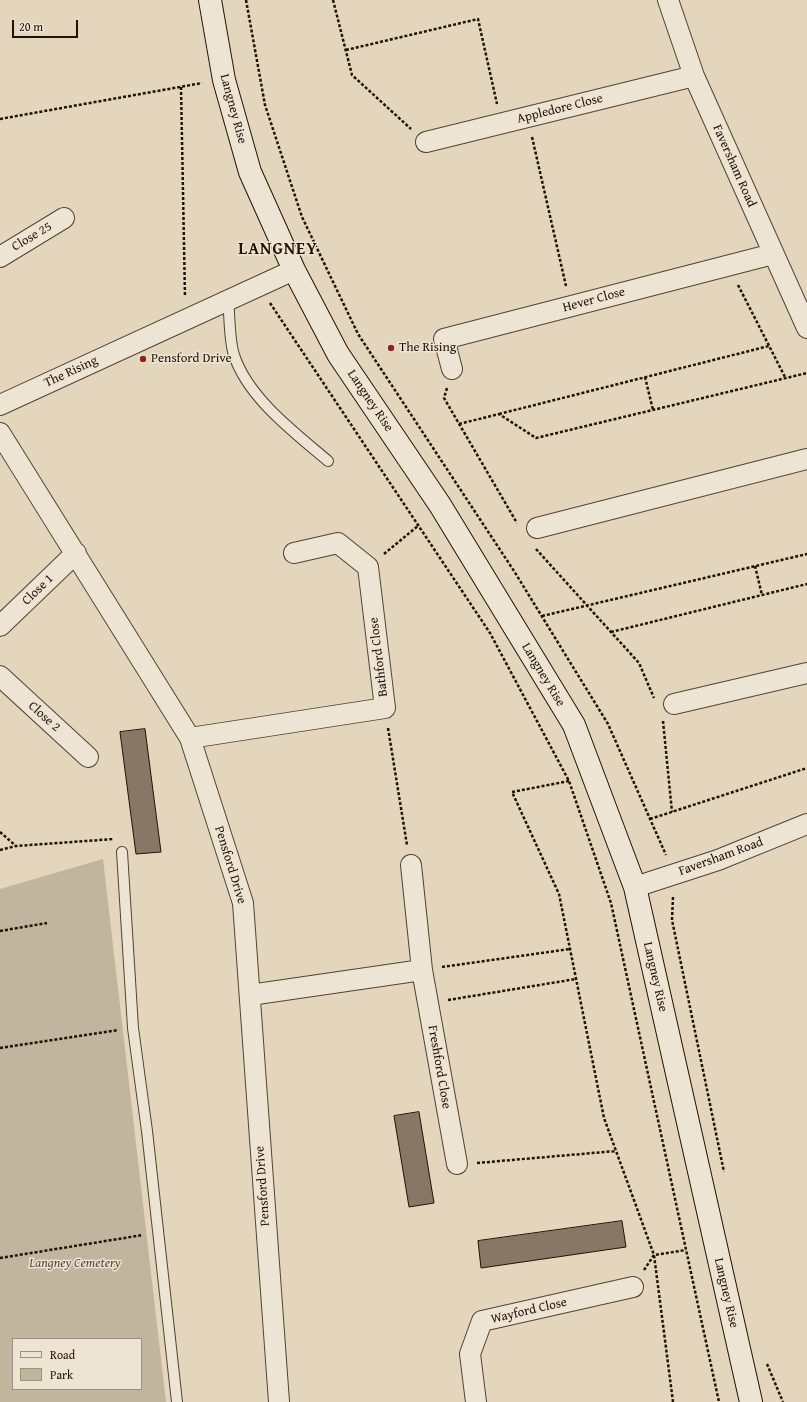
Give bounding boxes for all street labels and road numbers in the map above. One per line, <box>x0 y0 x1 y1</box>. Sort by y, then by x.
street label: Langney Rise <box>216 73 250 145</box>
street label: Appledore Close <box>515 91 605 127</box>
street label: Faversham Road <box>709 122 759 210</box>
street label: Close 25 <box>9 219 55 255</box>
street label: Hever Close <box>561 284 627 316</box>
street label: The Rising <box>42 353 100 391</box>
street label: Langney Rise <box>344 367 396 435</box>
street label: Close 1 <box>19 571 57 609</box>
street label: Bathford Close <box>366 616 392 698</box>
street label: Langney Rise <box>518 640 568 710</box>
street label: Close 2 <box>25 699 63 735</box>
street label: Pensford Drive <box>211 824 249 906</box>
street label: Faversham Road <box>677 835 765 879</box>
street label: Langney Rise <box>639 940 671 1014</box>
street label: Freshford Close <box>424 1024 454 1110</box>
street label: Pensford Drive <box>252 1145 274 1227</box>
street label: Langney Rise <box>710 1256 742 1330</box>
street label: Wayford Close <box>489 1295 569 1327</box>

